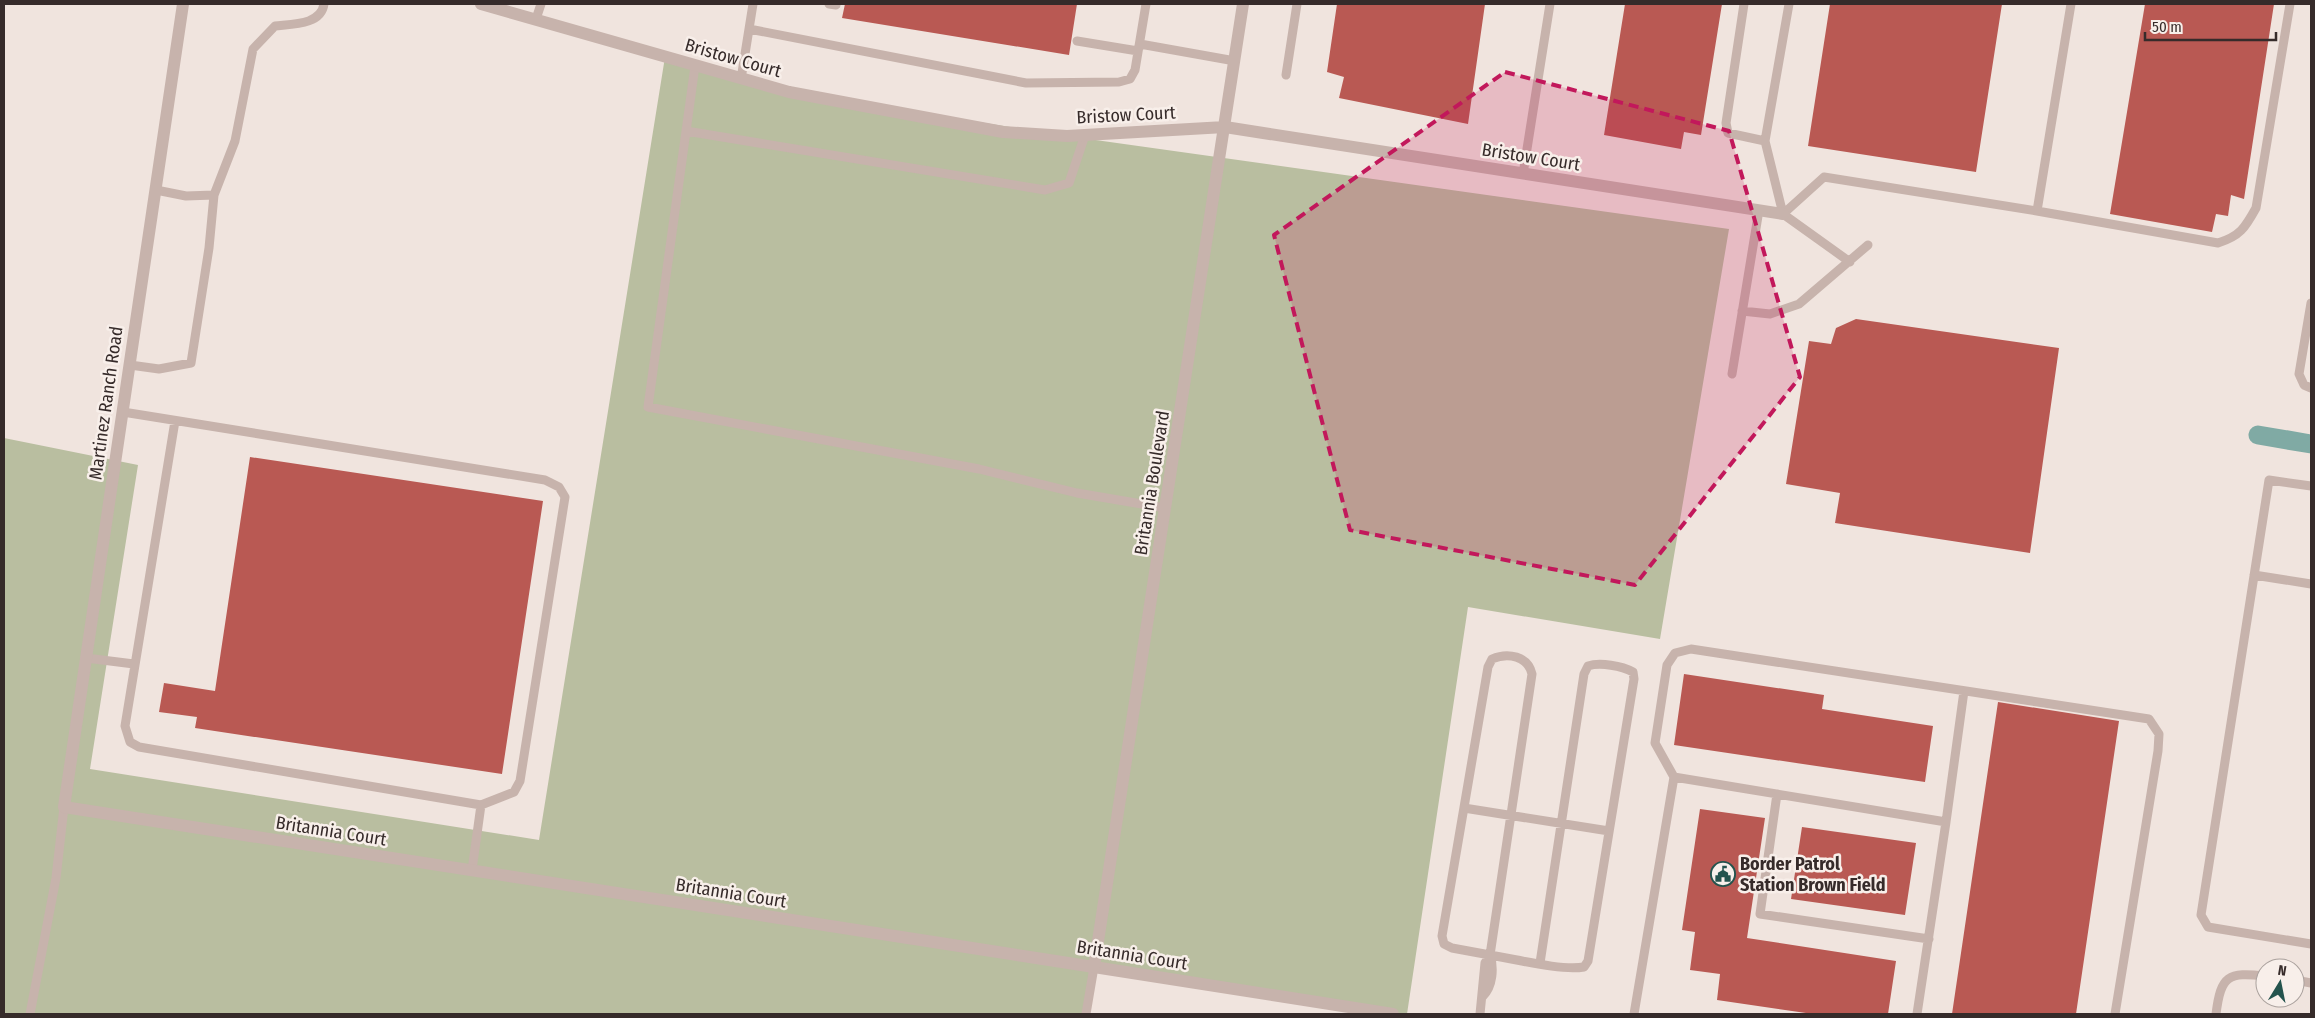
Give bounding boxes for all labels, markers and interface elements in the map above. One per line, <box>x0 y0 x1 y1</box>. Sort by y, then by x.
scale bar <box>2145 10 2276 42</box>
text: 50 m <box>2152 18 2182 36</box>
street label: Bristow Court <box>682 34 784 82</box>
street label: Bristow Court <box>1076 101 1176 129</box>
street label: Bristow Court <box>1480 138 1582 176</box>
street label: Martinez Ranch Road <box>84 325 128 481</box>
street label: Britannia Boulevard <box>1130 409 1174 557</box>
street label: Britannia Court <box>274 811 388 851</box>
place label: Border Patrol Station Brown Field <box>1740 853 1885 896</box>
public building icon: Border Patrol Station Brown Field <box>1710 861 1736 887</box>
street label: Britannia Court <box>674 873 788 913</box>
street label: Britannia Court <box>1075 935 1189 975</box>
north arrow <box>2255 958 2305 1008</box>
text: N <box>2277 962 2288 980</box>

